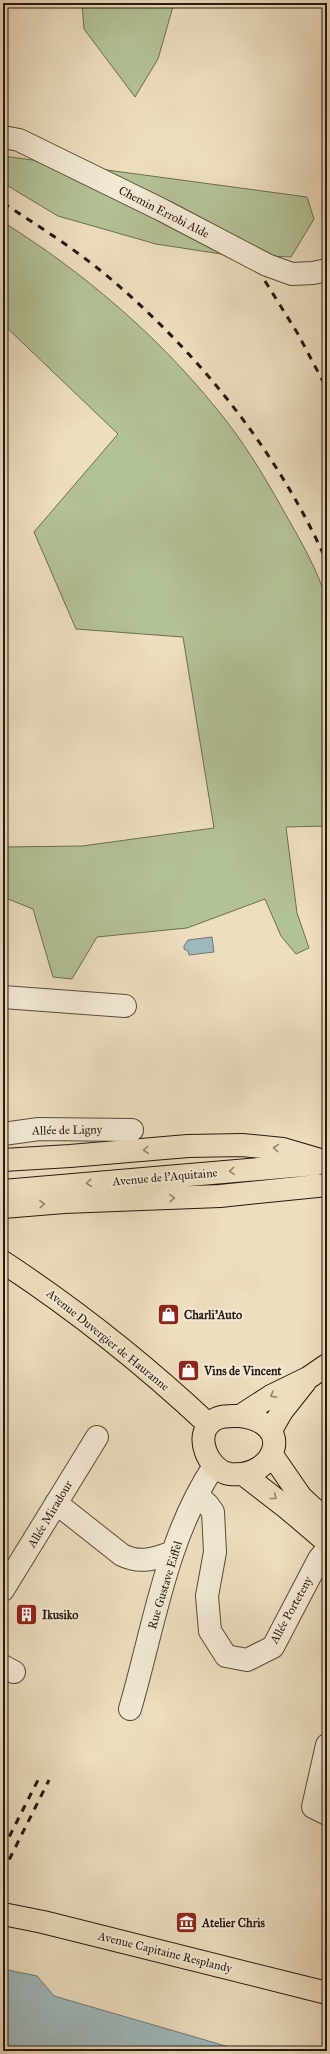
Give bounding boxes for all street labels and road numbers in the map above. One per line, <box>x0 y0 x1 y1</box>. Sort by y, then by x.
street label: Chemin Errobi Alde <box>116 183 212 241</box>
street label: Allée de Ligny <box>31 1122 103 1139</box>
street label: Avenue de l'Aquitaine <box>111 1165 218 1190</box>
street label: Avenue Duvergier de Hauranne <box>43 1286 172 1395</box>
street label: Allée Miradour <box>24 1478 76 1551</box>
street label: Rue Gustave Eiffel <box>145 1538 185 1631</box>
street label: Allée Porteteny <box>266 1574 315 1647</box>
street label: Avenue Capitaine Resplandy <box>95 1928 234 1976</box>

